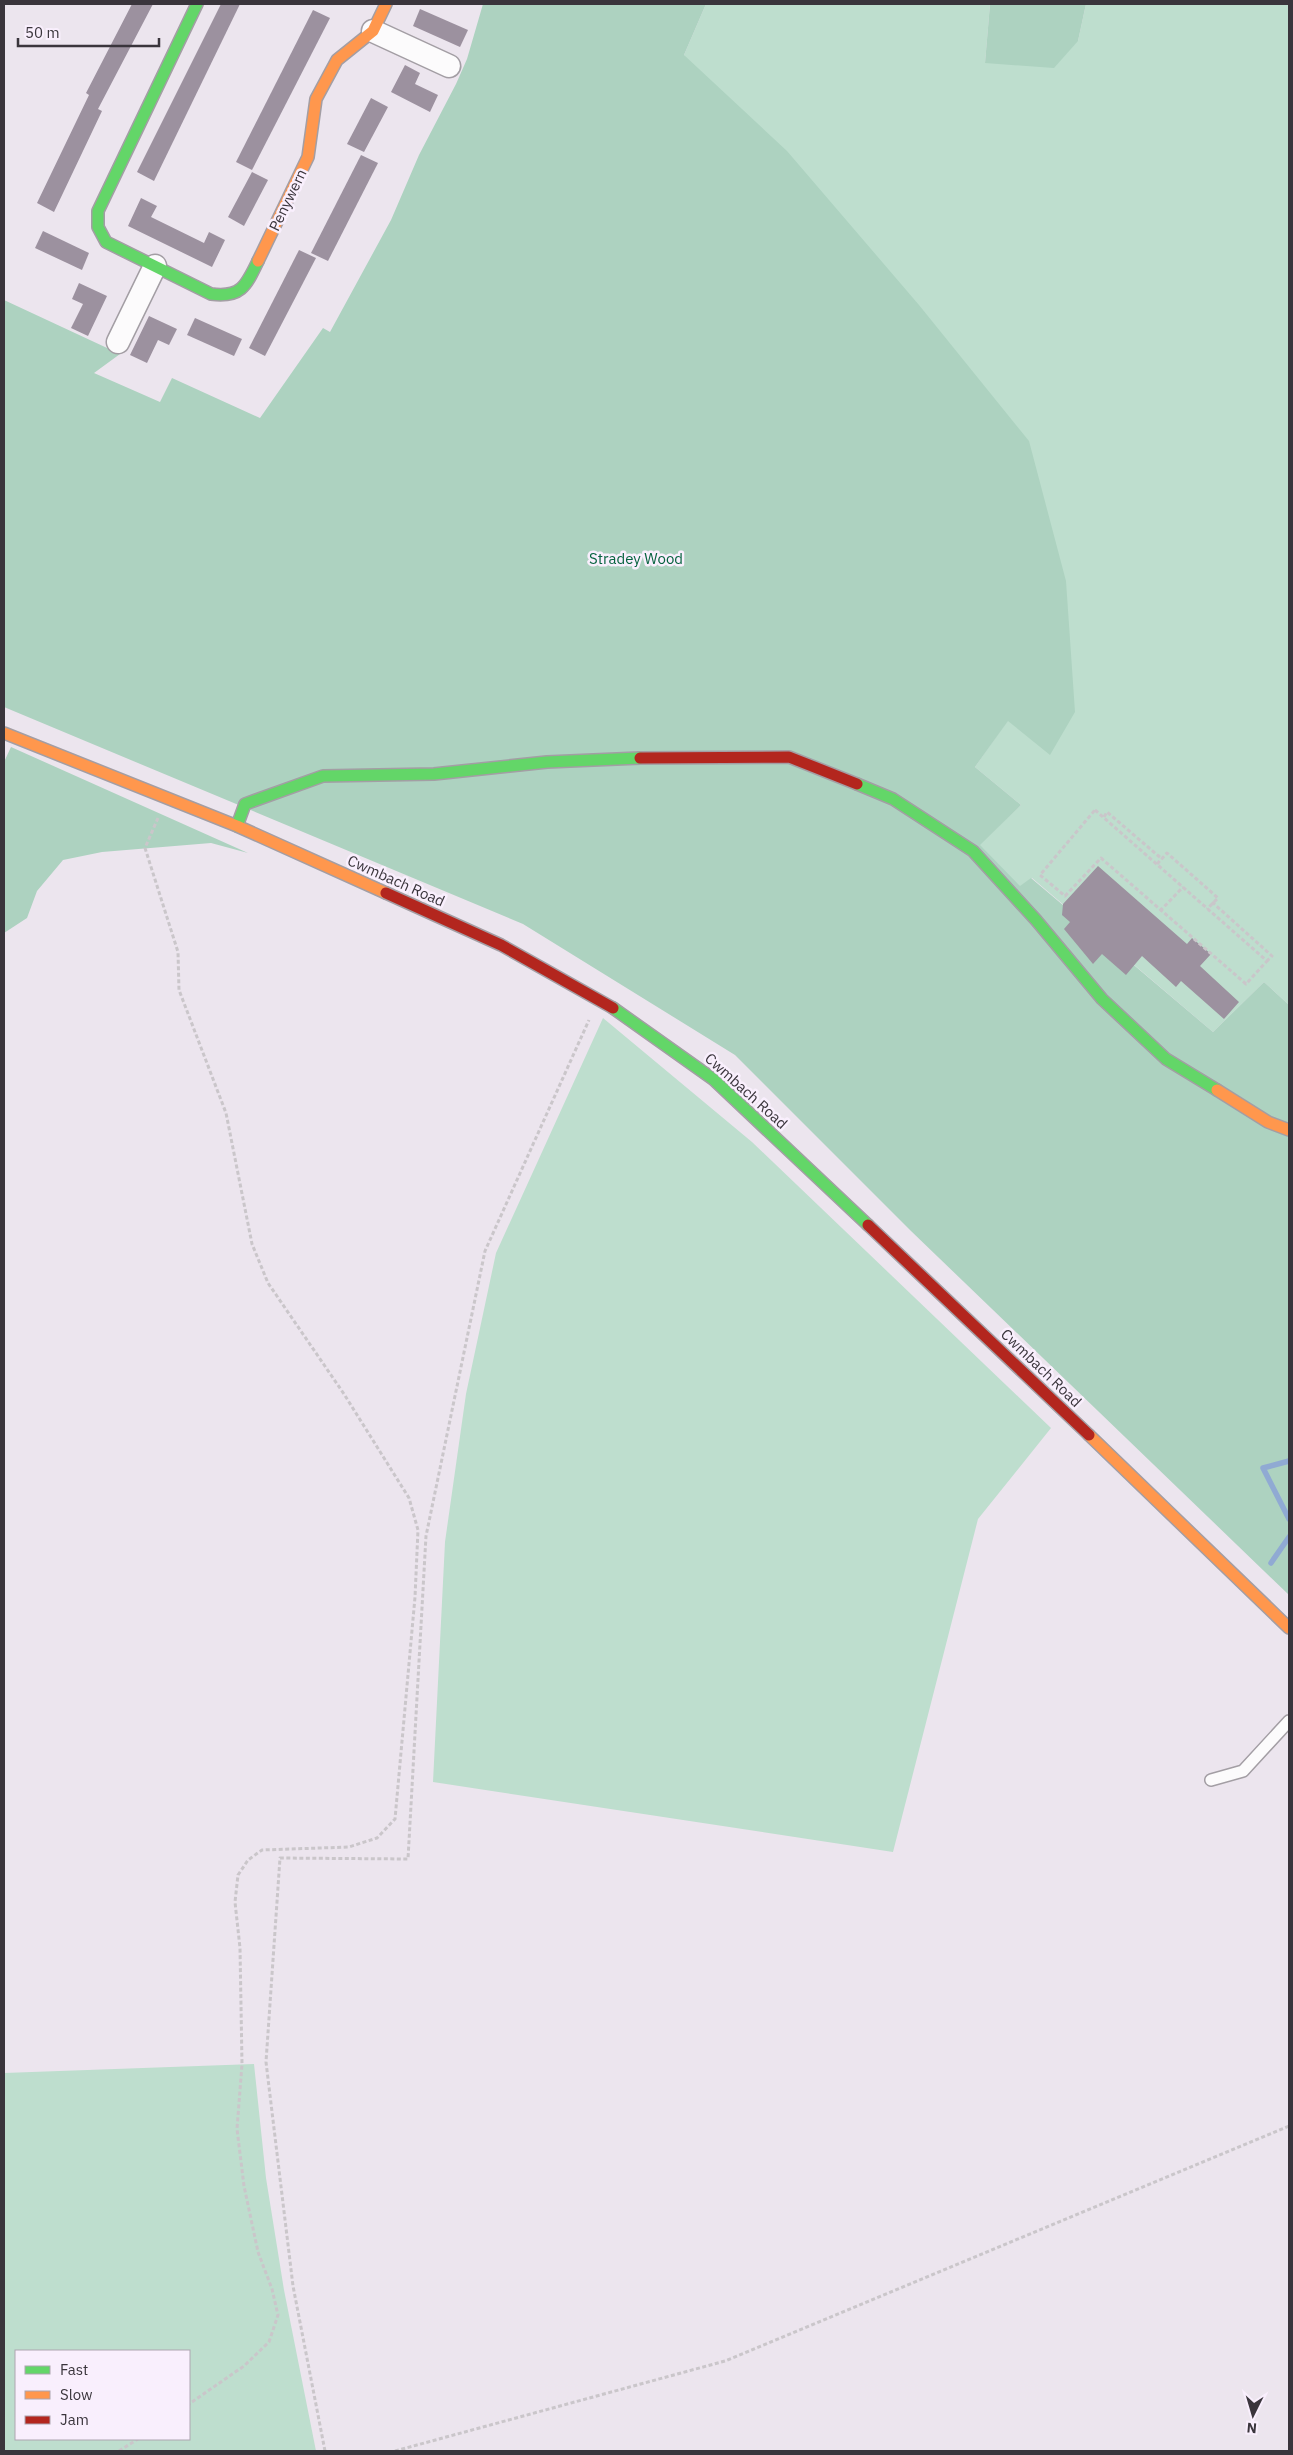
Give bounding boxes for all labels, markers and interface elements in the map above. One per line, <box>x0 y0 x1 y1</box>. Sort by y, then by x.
scale bar <box>18 15 159 47</box>
text: 50 m <box>25 23 60 42</box>
street label: Penywern <box>264 166 311 234</box>
park label: Stradey Wood <box>589 549 683 568</box>
street label: Cwmbach Road <box>344 851 448 911</box>
street label: Cwmbach Road <box>701 1049 792 1133</box>
street label: Cwmbach Road <box>997 1324 1086 1411</box>
legend <box>15 2350 190 2440</box>
text: Fast <box>60 2360 88 2379</box>
text: Slow <box>60 2385 93 2404</box>
north arrow <box>1228 2390 1278 2440</box>
text: Jam <box>60 2410 89 2429</box>
text: N <box>1246 2419 1258 2437</box>

